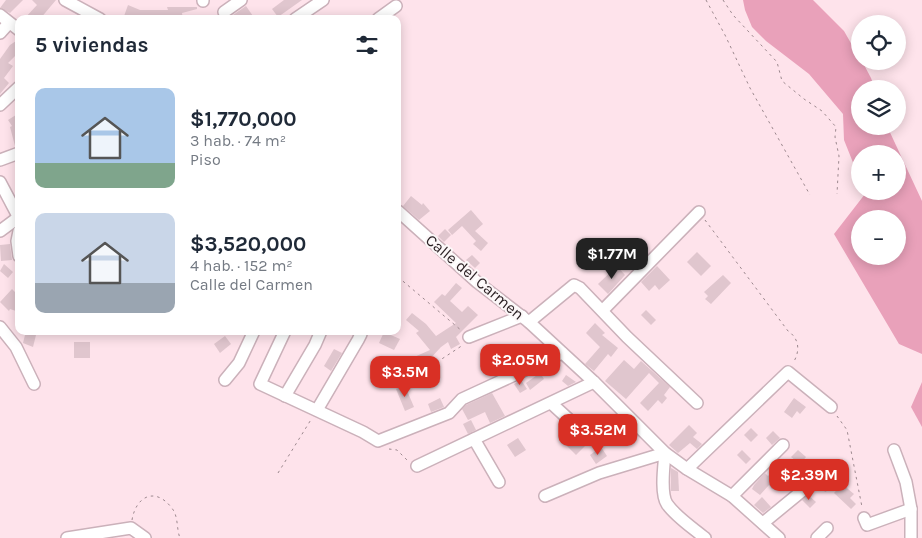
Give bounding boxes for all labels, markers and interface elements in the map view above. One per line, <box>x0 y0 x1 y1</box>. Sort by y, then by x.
map controls <box>851 15 906 265</box>
button: locate <box>851 15 906 70</box>
icon: filters <box>353 31 381 59</box>
text: 5 viviendas <box>35 33 149 57</box>
button: layers <box>851 80 906 135</box>
text: $1,770,000 <box>190 107 297 131</box>
icon: home <box>75 108 135 168</box>
text: 3 hab. · 74 m² <box>190 131 286 150</box>
button: + <box>851 145 906 200</box>
text: Piso <box>190 150 221 169</box>
button: − <box>851 210 906 265</box>
street label: Calle del Carmen <box>422 230 528 324</box>
text: $3,520,000 <box>190 232 306 256</box>
icon: home <box>75 233 135 293</box>
pin: $1.77M <box>571 238 653 280</box>
text: $1.77M <box>587 244 637 263</box>
text: 4 hab. · 152 m² <box>190 256 293 275</box>
text: Calle del Carmen <box>190 275 313 294</box>
pin: $2.05M <box>479 344 561 386</box>
text: $2.05M <box>491 350 549 369</box>
pin: $3.5M <box>370 356 440 398</box>
text: $3.5M <box>381 362 429 381</box>
pin: $3.52M <box>557 414 639 456</box>
text: $3.52M <box>569 420 627 439</box>
pin: $2.39M <box>768 458 850 501</box>
text: $2.39M <box>780 465 838 484</box>

